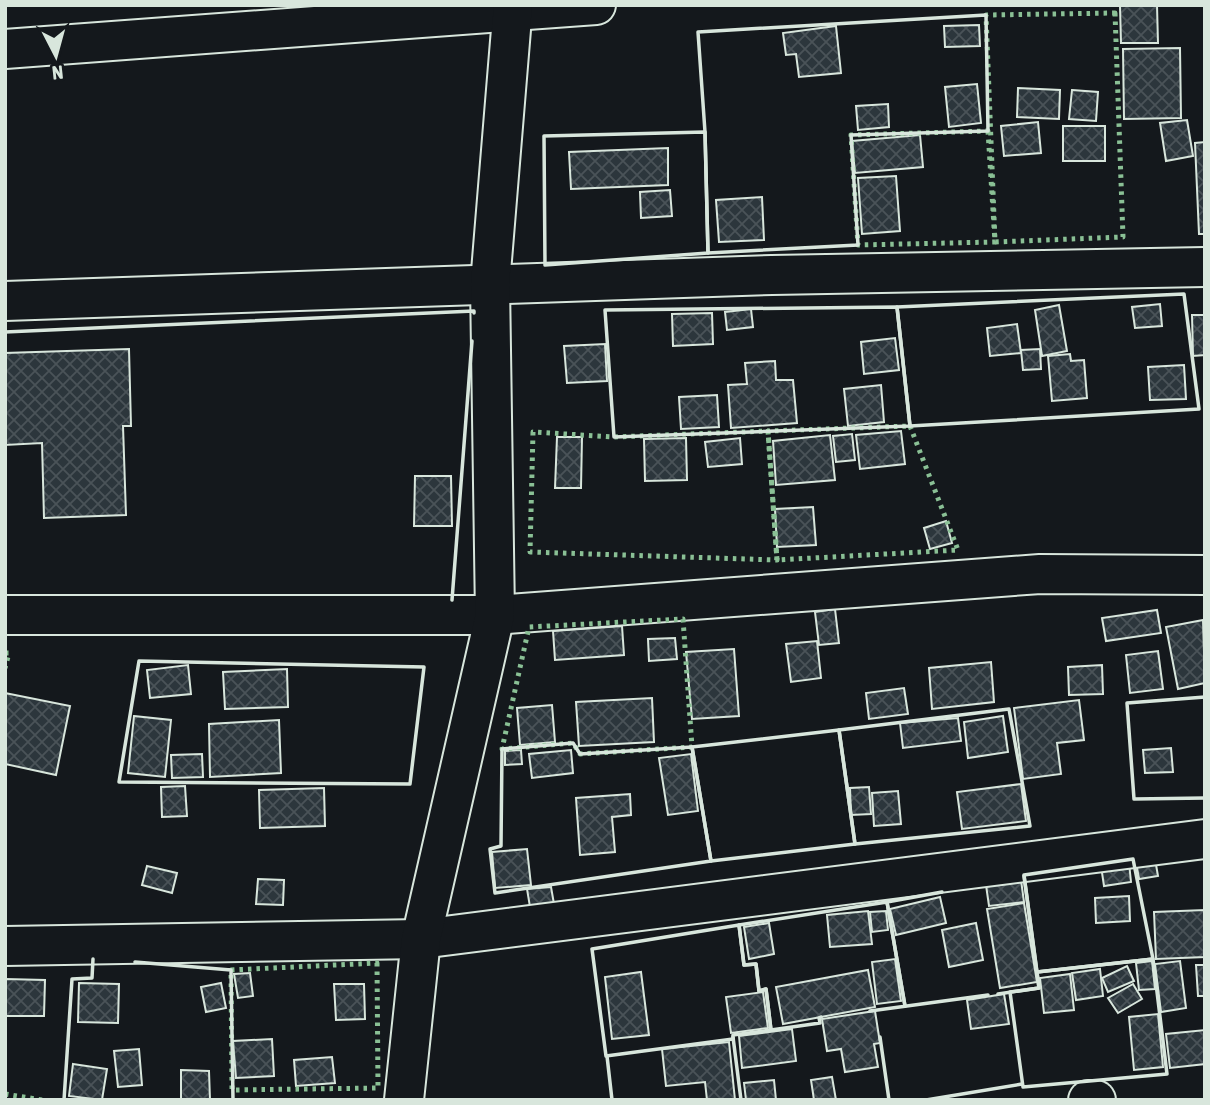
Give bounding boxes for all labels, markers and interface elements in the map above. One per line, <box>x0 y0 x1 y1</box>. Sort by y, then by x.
north arrow <box>21 21 91 91</box>
text: N <box>51 61 65 84</box>

